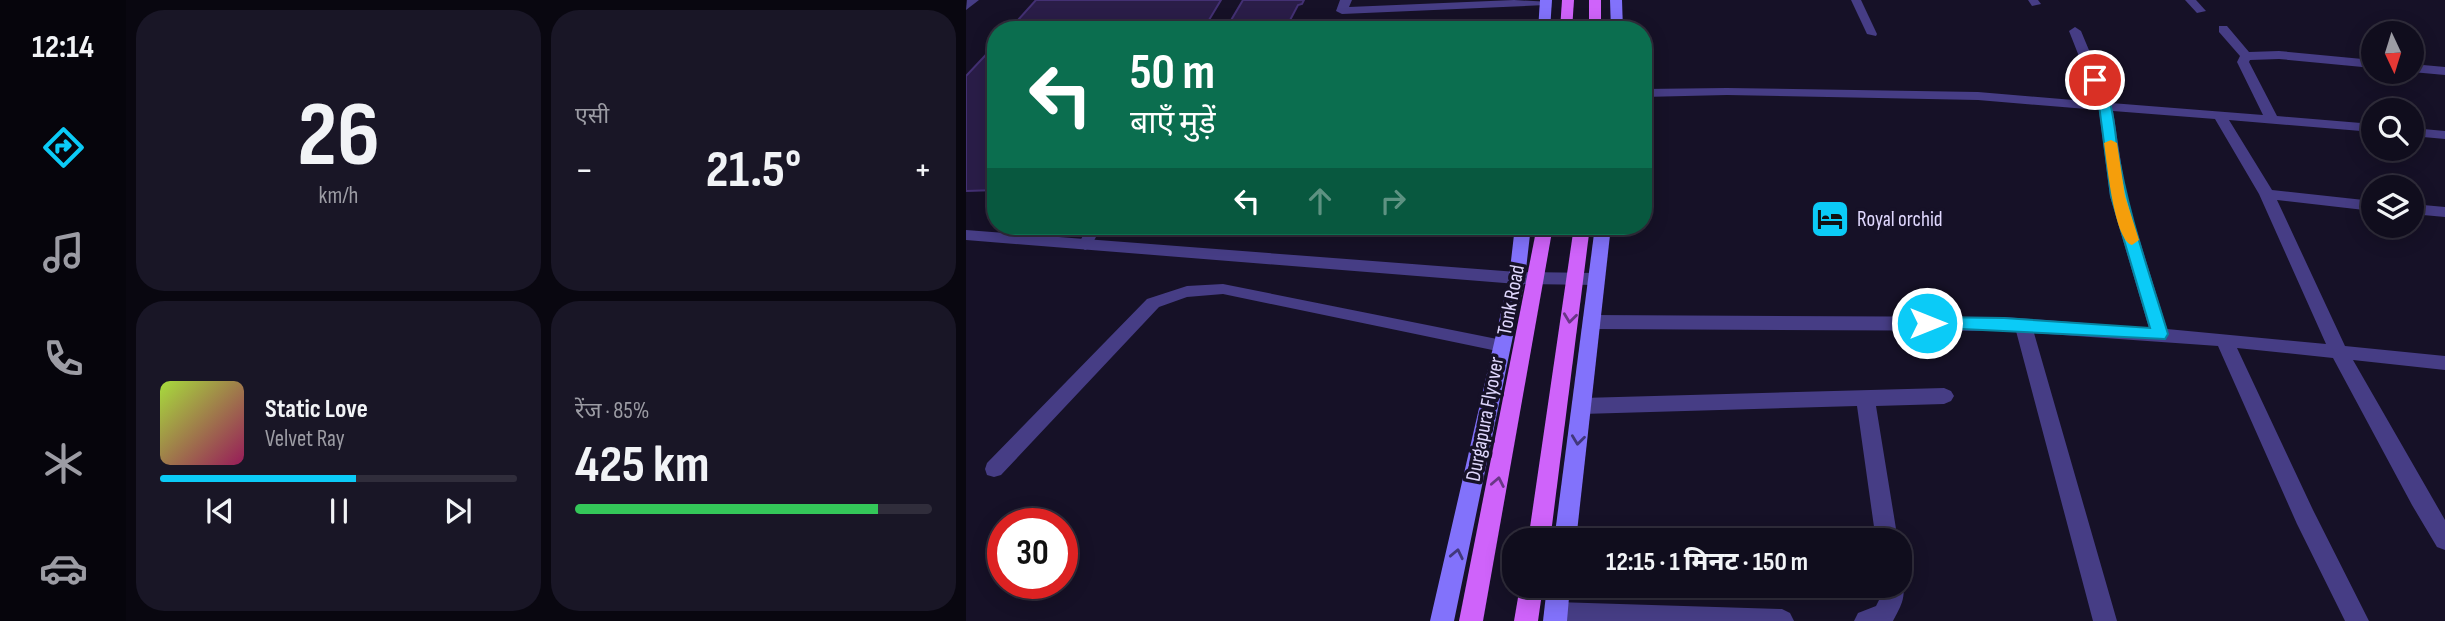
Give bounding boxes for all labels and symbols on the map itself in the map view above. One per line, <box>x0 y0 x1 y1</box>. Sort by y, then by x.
north arrow <box>2361 21 2424 84</box>
pin <box>2065 50 2125 110</box>
hotel icon: Royal orchid <box>1809 198 1851 240</box>
place label: Royal orchid <box>1857 207 1943 232</box>
street label: Tonk Road <box>1492 263 1530 337</box>
position arrow <box>1890 286 1964 360</box>
one-way arrow <box>1563 312 1578 324</box>
street label: Durgapura Flyover <box>1461 355 1509 483</box>
one-way arrow <box>1571 434 1586 445</box>
one-way arrow <box>1489 476 1504 488</box>
speed limit sign: 30 <box>987 508 1078 599</box>
one-way arrow <box>1448 548 1463 560</box>

